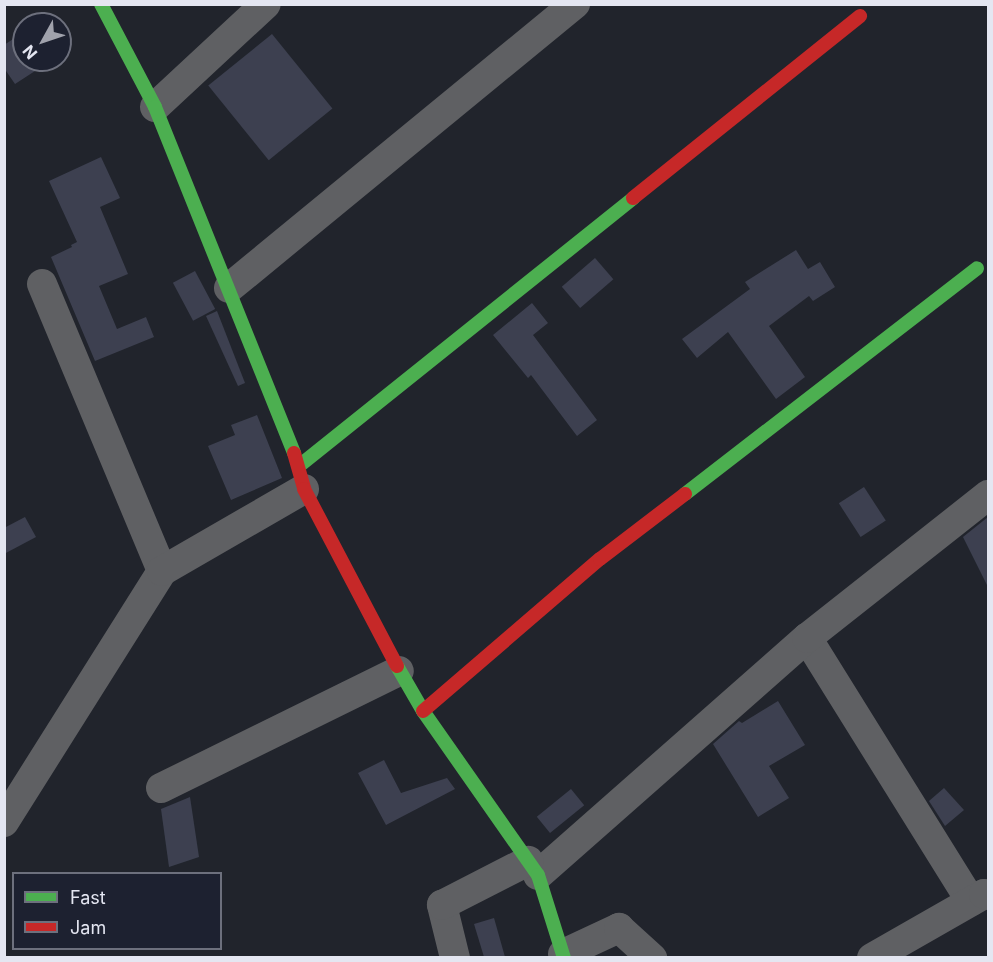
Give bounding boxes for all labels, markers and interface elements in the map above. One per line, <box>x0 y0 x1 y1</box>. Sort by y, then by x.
north arrow <box>12 12 72 72</box>
text: N <box>18 41 41 63</box>
legend <box>12 872 222 950</box>
text: Fast <box>70 887 106 908</box>
text: Jam <box>70 917 106 938</box>

